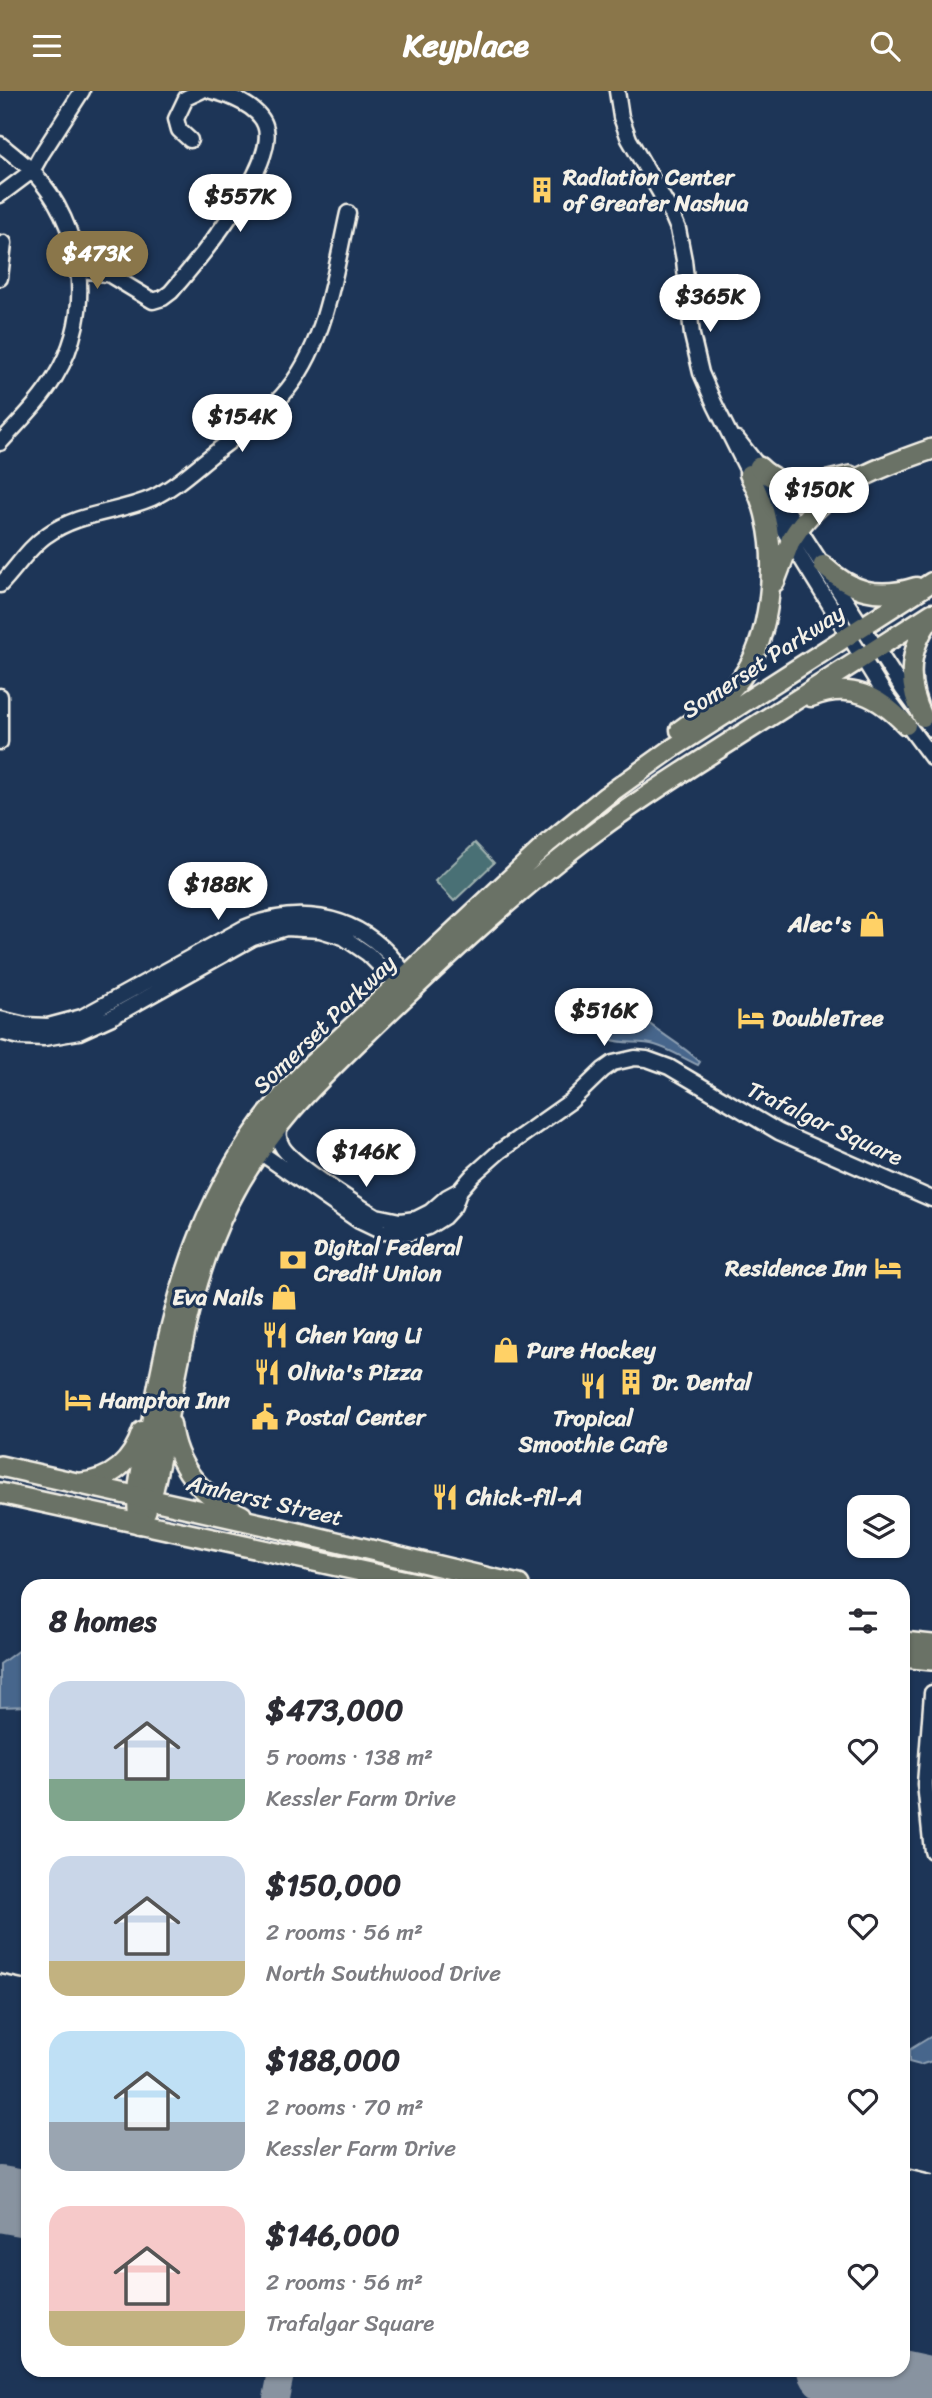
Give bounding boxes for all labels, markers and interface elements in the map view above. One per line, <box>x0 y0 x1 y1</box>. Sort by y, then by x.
text: Keyplace <box>403 17 529 74</box>
icon: menu <box>28 27 66 65</box>
icon: search <box>866 27 904 65</box>
place label: Radiation Center of Greater Nashua <box>562 157 749 224</box>
pin: $557K <box>191 174 289 234</box>
building icon: Radiation Center of Greater Nashua <box>527 175 557 205</box>
text: $557K <box>205 176 275 217</box>
pin: $473K <box>48 231 146 291</box>
text: $473K <box>62 233 132 274</box>
pin: $365K <box>661 275 759 334</box>
text: $365K <box>675 276 745 317</box>
pin: $154K <box>193 395 291 454</box>
text: $154K <box>208 396 276 437</box>
pin: $150K <box>770 467 868 527</box>
text: $150K <box>785 469 853 510</box>
street label: Somerset Parkway <box>673 593 853 730</box>
pin: $188K <box>169 863 267 922</box>
text: $188K <box>184 864 252 905</box>
place label: Alec's <box>787 904 852 945</box>
shop icon: Alec's <box>857 909 887 939</box>
street label: Somerset Parkway <box>242 944 406 1104</box>
pin: $516K <box>555 989 653 1048</box>
text: $516K <box>571 990 637 1031</box>
place label: DoubleTree <box>772 998 884 1039</box>
hotel icon: DoubleTree <box>736 1003 766 1033</box>
street label: Trafalgar Square <box>740 1069 910 1178</box>
pin: $146K <box>317 1129 415 1189</box>
text: $146K <box>333 1131 399 1172</box>
place label: Digital Federal Credit Union <box>313 1227 463 1294</box>
bank icon: Digital Federal Credit Union <box>278 1245 308 1275</box>
place label: Residence Inn <box>724 1248 868 1289</box>
hotel icon: Residence Inn <box>873 1253 903 1283</box>
place label: Eva Nails <box>172 1277 264 1318</box>
shop icon: Eva Nails <box>269 1282 299 1312</box>
place label: Chen Yang Li <box>295 1315 423 1356</box>
restaurant icon: Chen Yang Li <box>260 1320 290 1350</box>
place label: Pure Hockey <box>527 1330 657 1371</box>
shop icon: Pure Hockey <box>491 1335 521 1365</box>
place label: Olivia's Pizza <box>288 1352 424 1393</box>
restaurant icon: Olivia's Pizza <box>252 1357 282 1387</box>
place label: Dr. Dental <box>652 1362 753 1403</box>
building icon: Dr. Dental <box>616 1367 646 1397</box>
restaurant icon: Tropical Smoothie Cafe <box>578 1371 608 1401</box>
place label: Hampton Inn <box>98 1380 230 1421</box>
hotel icon: Hampton Inn <box>63 1385 93 1415</box>
place label: Postal Center <box>286 1397 427 1438</box>
place label: Tropical Smoothie Cafe <box>518 1398 668 1465</box>
public building icon: Postal Center <box>250 1402 280 1432</box>
street label: Amherst Street <box>182 1462 347 1538</box>
place label: Chick-fil-A <box>465 1477 582 1518</box>
restaurant icon: Chick-fil-A <box>430 1482 460 1512</box>
map controls <box>847 1495 910 1558</box>
button: layers <box>847 1495 910 1558</box>
text: 8 homes <box>49 1594 157 1648</box>
icon: filters <box>844 1602 882 1640</box>
text: $473,000 <box>266 1683 404 1737</box>
icon: home <box>105 1709 189 1793</box>
icon: heart <box>844 1732 882 1770</box>
text: 5 rooms · 138 m² <box>266 1737 433 1778</box>
text: Kessler Farm Drive <box>266 1778 456 1819</box>
text: $150,000 <box>266 1858 401 1912</box>
icon: home <box>105 1884 189 1968</box>
icon: heart <box>844 1907 882 1945</box>
text: 2 rooms · 56 m² <box>266 1912 423 1953</box>
text: North Southwood Drive <box>266 1953 501 1994</box>
text: $188,000 <box>266 2033 400 2087</box>
icon: home <box>105 2059 189 2143</box>
icon: heart <box>844 2082 882 2120</box>
text: 2 rooms · 70 m² <box>266 2087 424 2128</box>
text: Kessler Farm Drive <box>266 2128 456 2169</box>
text: $146,000 <box>266 2208 400 2262</box>
icon: home <box>105 2234 189 2318</box>
icon: heart <box>844 2257 882 2295</box>
text: 2 rooms · 56 m² <box>266 2262 423 2303</box>
text: Trafalgar Square <box>266 2303 434 2344</box>

